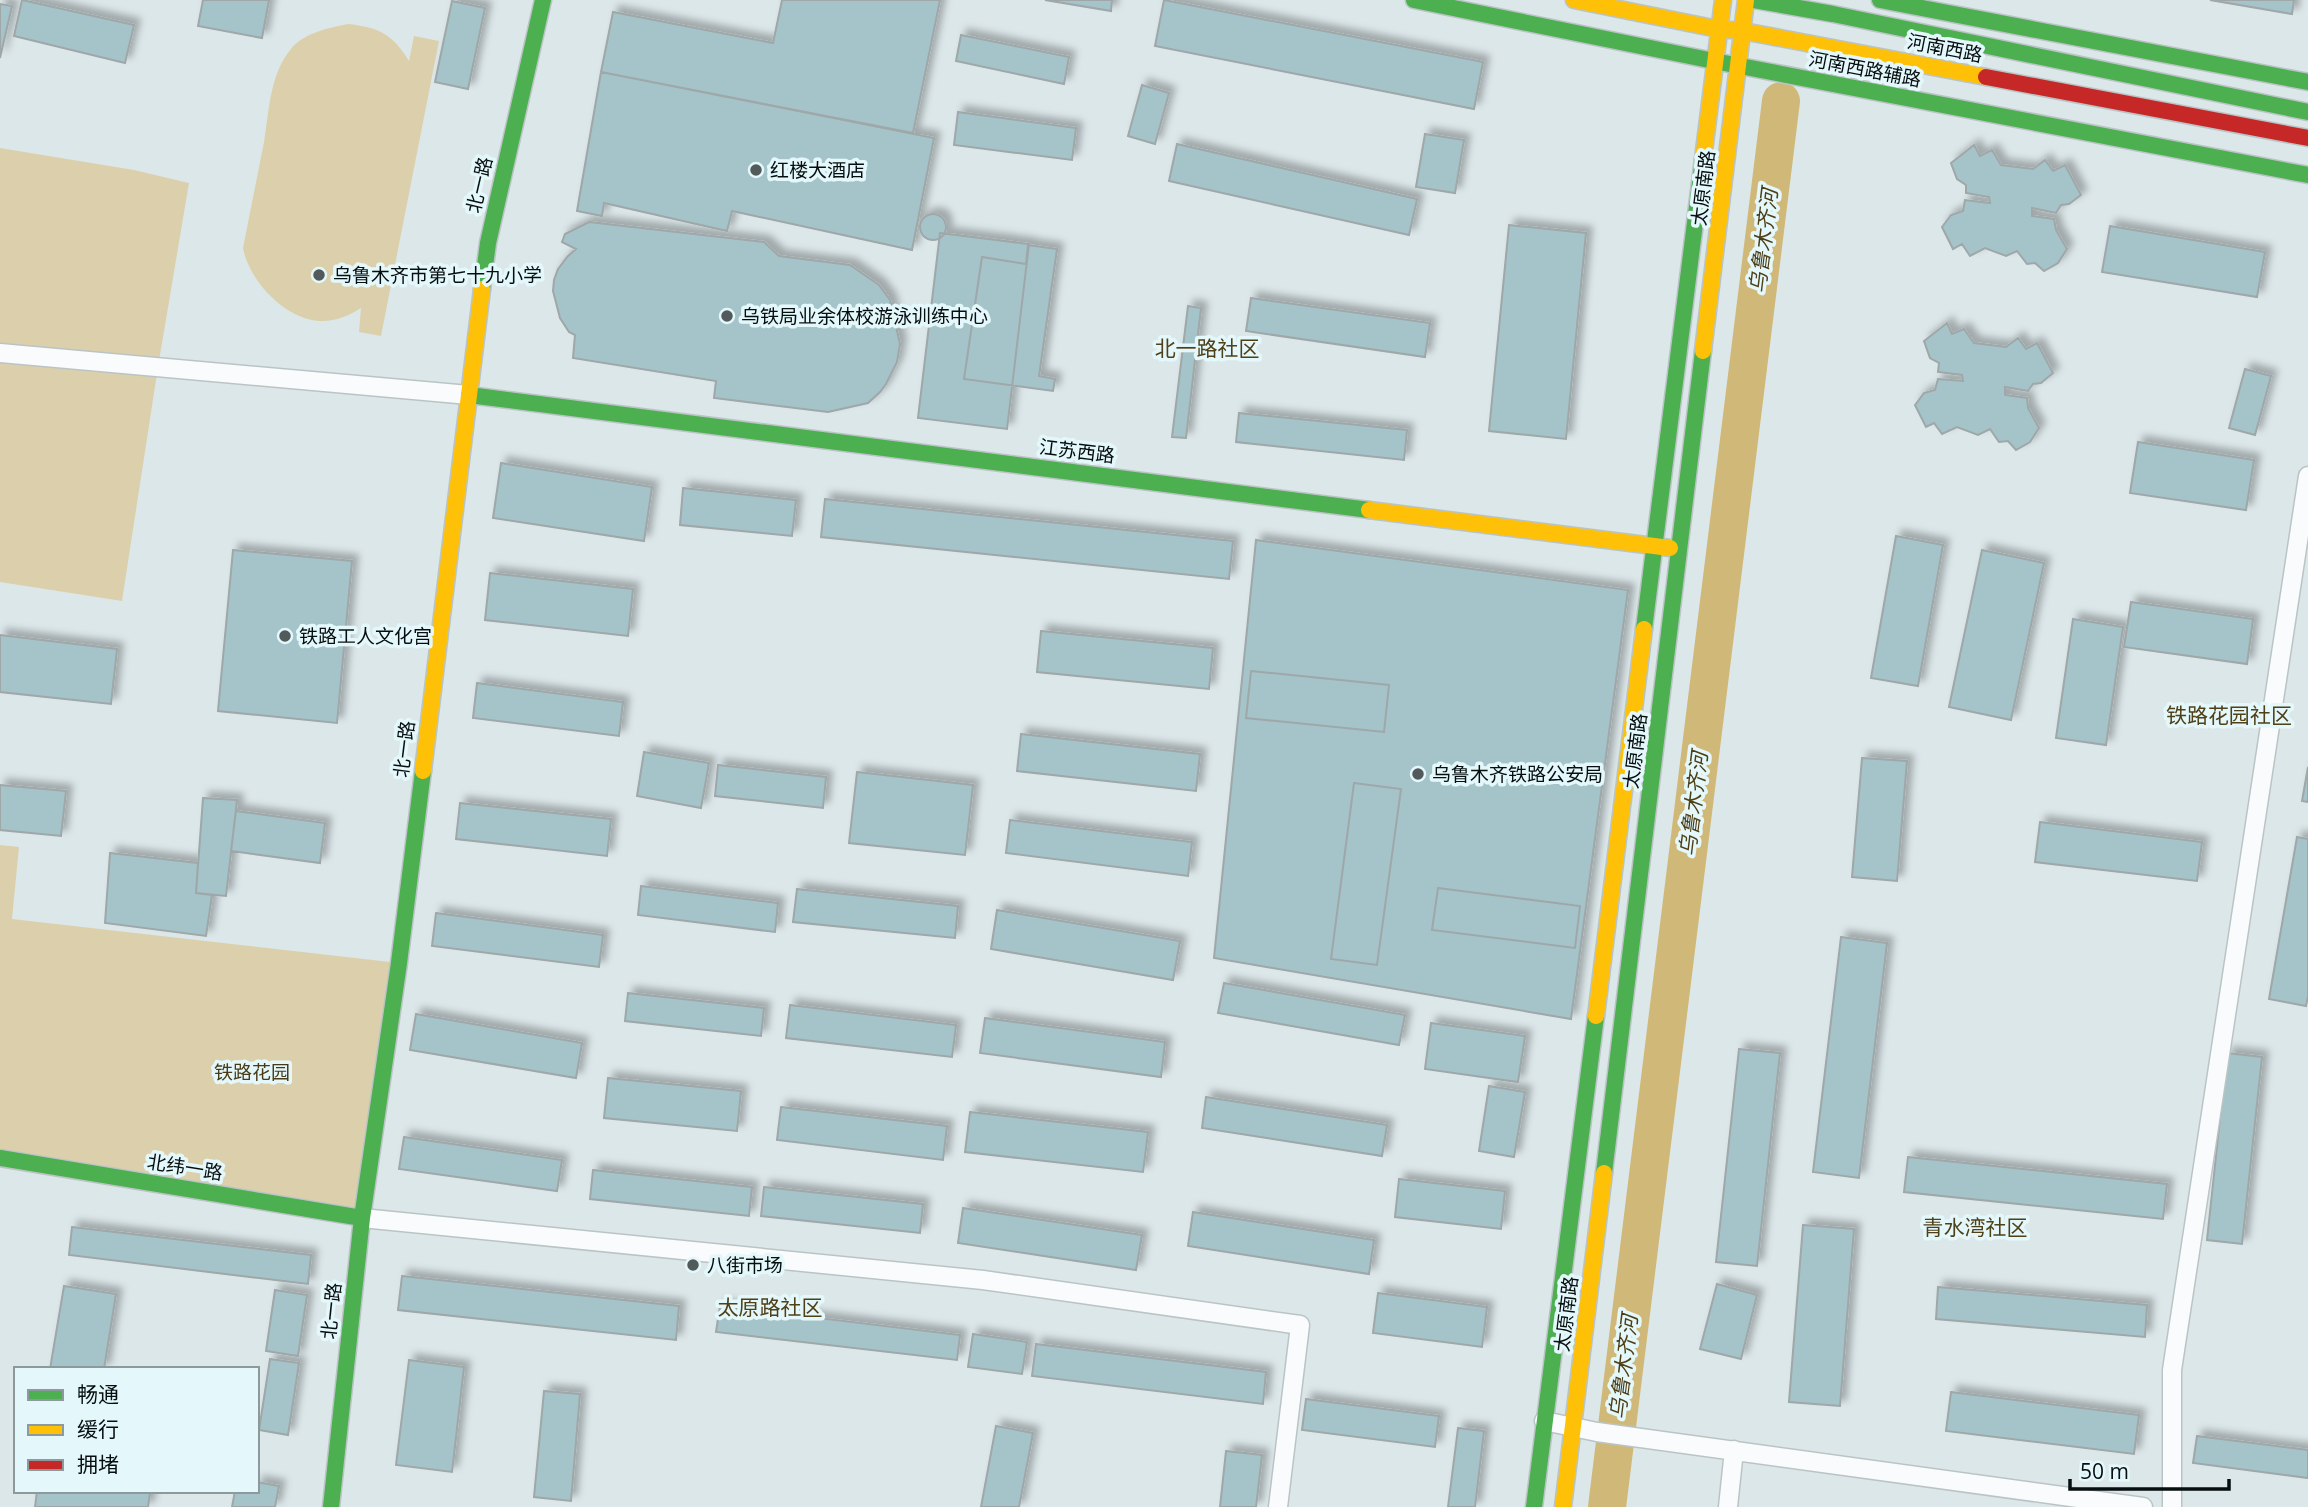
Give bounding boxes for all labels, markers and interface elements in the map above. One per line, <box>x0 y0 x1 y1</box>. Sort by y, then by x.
street label: 河南西路 <box>1905 28 1985 68</box>
street label: 河南西路辅路 <box>1807 45 1923 93</box>
street label: 太原南路 <box>1685 149 1721 227</box>
street label: 北一路 <box>460 154 498 216</box>
place label: 红楼大酒店 <box>770 157 865 183</box>
marker: 红楼大酒店 <box>748 162 764 178</box>
water label: 乌鲁木齐河 <box>1743 183 1784 295</box>
place label: 乌鲁木齐市第七十九小学 <box>333 262 542 288</box>
marker: 乌鲁木齐市第七十九小学 <box>311 267 327 283</box>
place label: 乌铁局业余体校游泳训练中心 <box>741 303 988 329</box>
marker: 乌铁局业余体校游泳训练中心 <box>719 308 735 324</box>
district label: 北一路社区 <box>1155 334 1260 362</box>
street label: 江苏西路 <box>1038 433 1116 469</box>
place label: 铁路工人文化宫 <box>299 623 432 649</box>
marker: 铁路工人文化宫 <box>277 628 293 644</box>
district label: 铁路花园社区 <box>2166 701 2292 729</box>
street label: 太原南路 <box>1617 712 1653 790</box>
street label: 北一路 <box>388 719 420 779</box>
water label: 乌鲁木齐河 <box>1673 746 1714 858</box>
place label: 乌鲁木齐铁路公安局 <box>1432 761 1603 787</box>
marker: 乌鲁木齐铁路公安局 <box>1410 766 1426 782</box>
park label: 铁路花园 <box>214 1059 290 1085</box>
street label: 北纬一路 <box>145 1148 225 1186</box>
district label: 青水湾社区 <box>1923 1213 2028 1241</box>
place label: 八街市场 <box>707 1252 783 1278</box>
marker: 八街市场 <box>685 1257 701 1273</box>
street label: 太原南路 <box>1548 1275 1584 1353</box>
street label: 北一路 <box>315 1281 347 1341</box>
district label: 太原路社区 <box>718 1293 823 1321</box>
water label: 乌鲁木齐河 <box>1603 1309 1644 1421</box>
legend <box>14 1367 259 1493</box>
text: 畅通 <box>77 1380 119 1408</box>
text: 缓行 <box>77 1415 119 1443</box>
scale bar <box>2070 1448 2229 1492</box>
text: 拥堵 <box>77 1450 119 1478</box>
text: 50 m <box>2080 1457 2129 1485</box>

